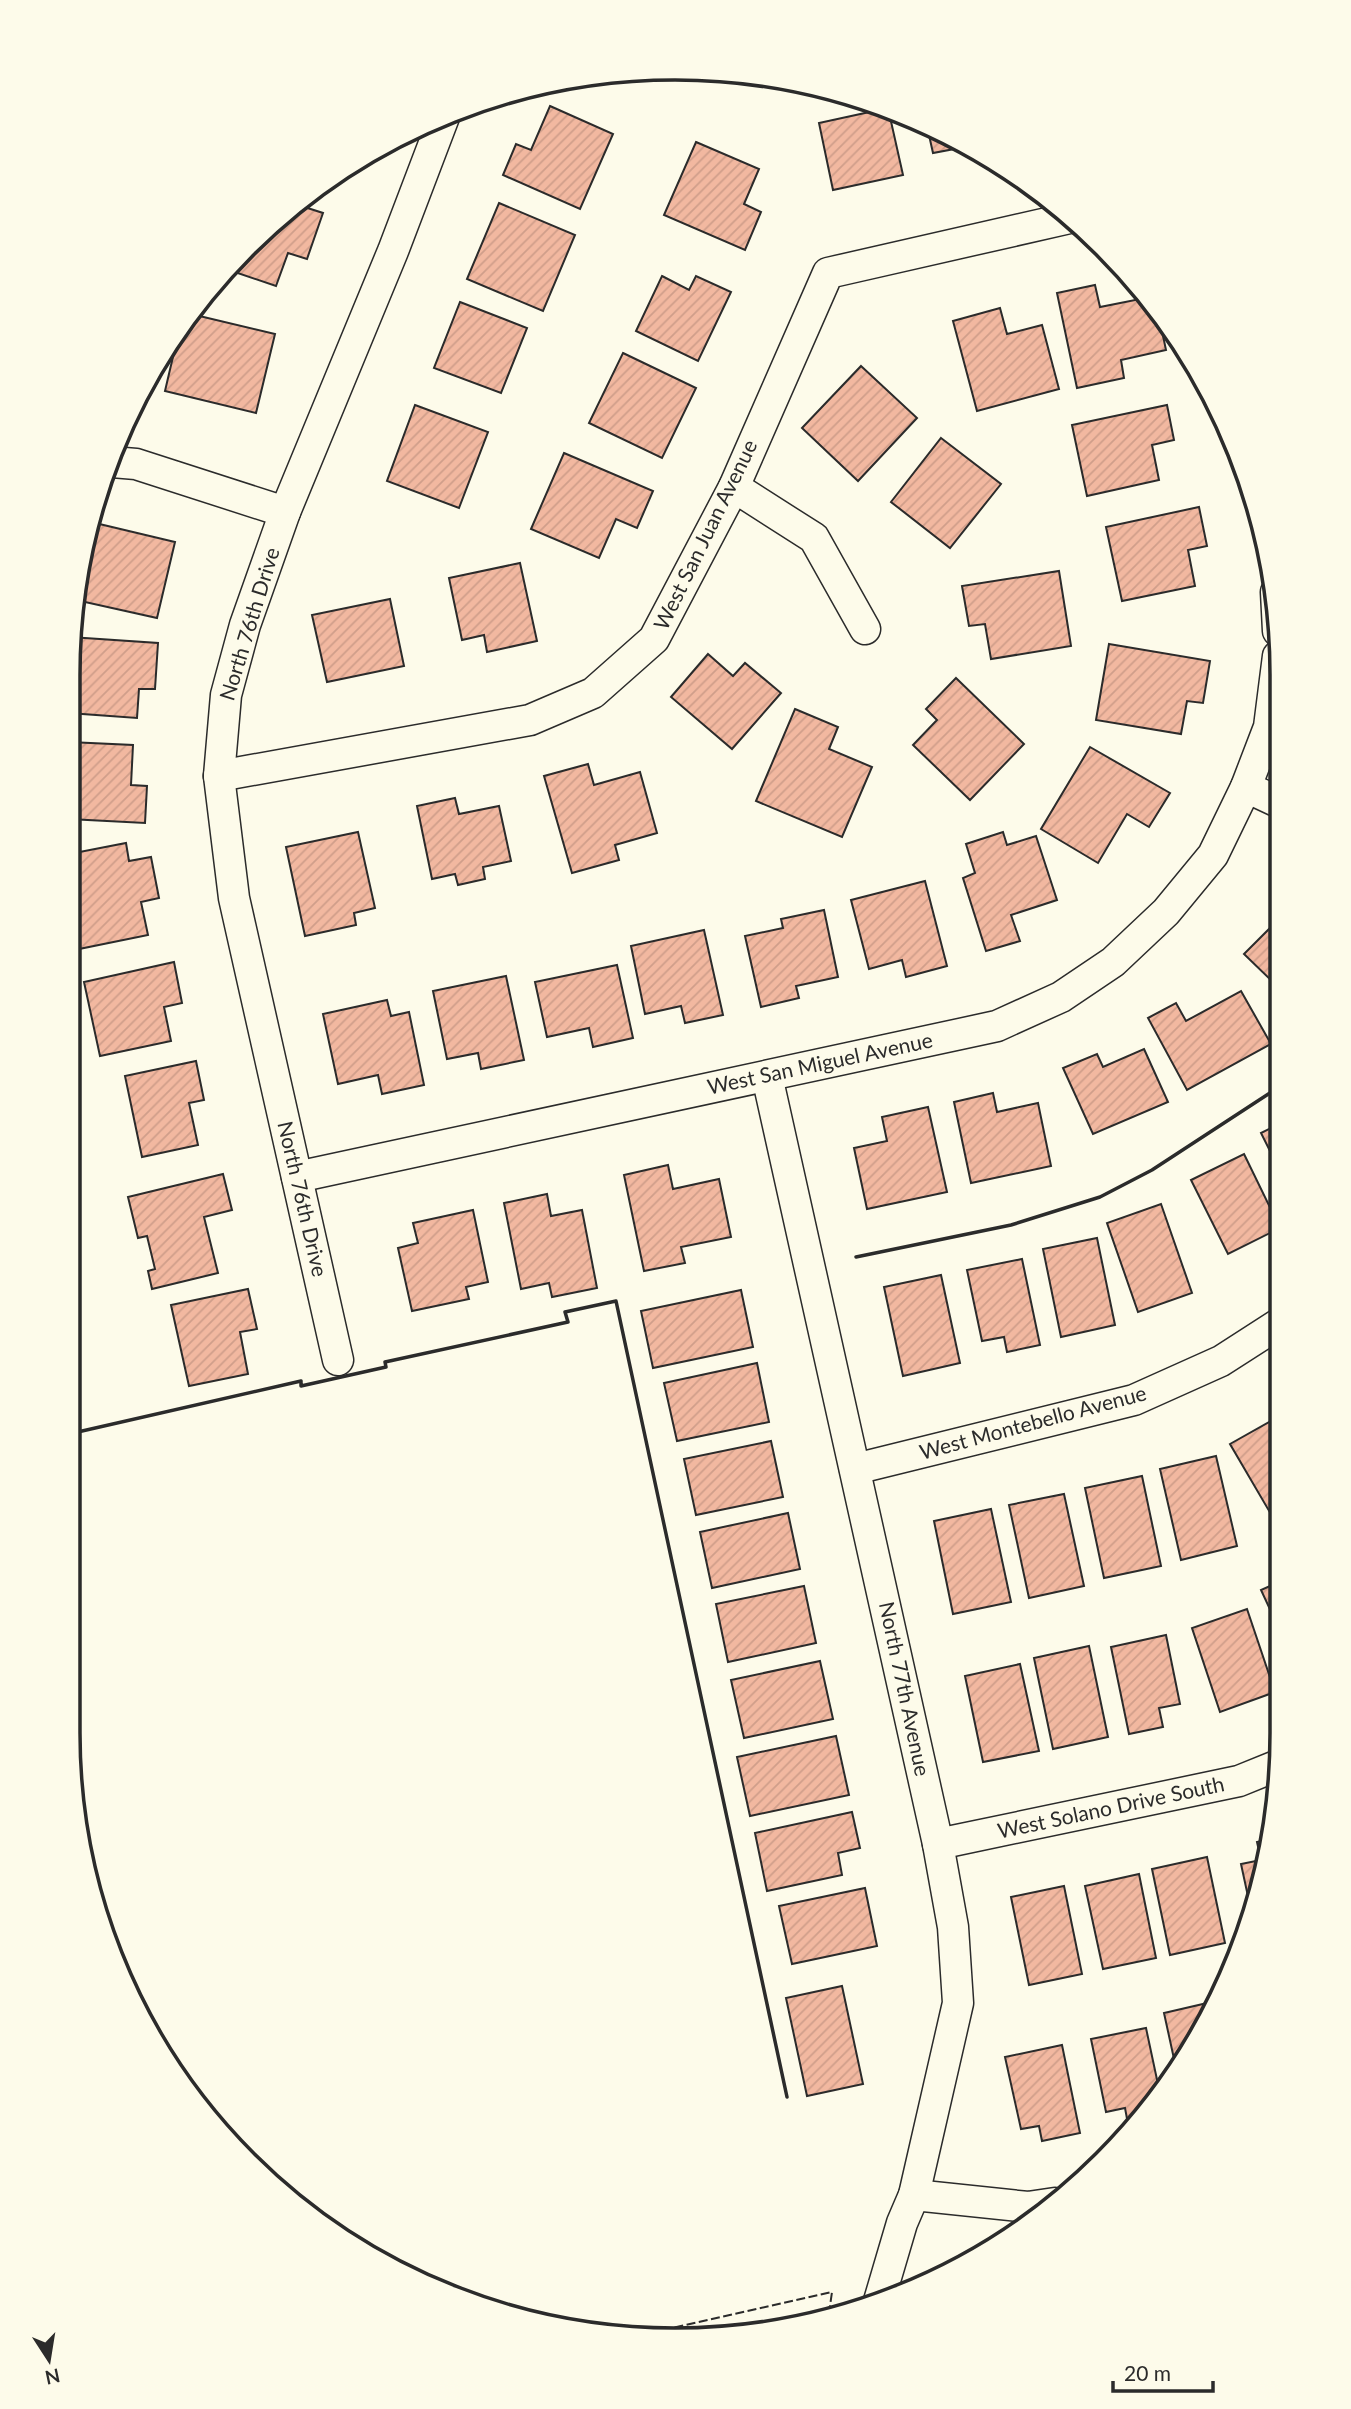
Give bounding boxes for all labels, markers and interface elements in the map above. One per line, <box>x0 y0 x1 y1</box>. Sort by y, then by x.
street label: West San Juan Avenue <box>648 435 762 634</box>
street label: North 76th Drive <box>213 544 284 703</box>
street label: West San Miguel Avenue <box>705 1026 935 1099</box>
street label: North 76th Drive <box>273 1118 334 1279</box>
street label: West Montebello Avenue <box>916 1379 1149 1464</box>
street label: North 77th Avenue <box>875 1599 936 1778</box>
street label: West Solano Drive South <box>995 1770 1226 1843</box>
north arrow <box>14 2325 84 2395</box>
scale bar <box>1113 2350 1213 2394</box>
text: 20 m <box>1124 2360 1171 2385</box>
text: N <box>43 2364 62 2390</box>

